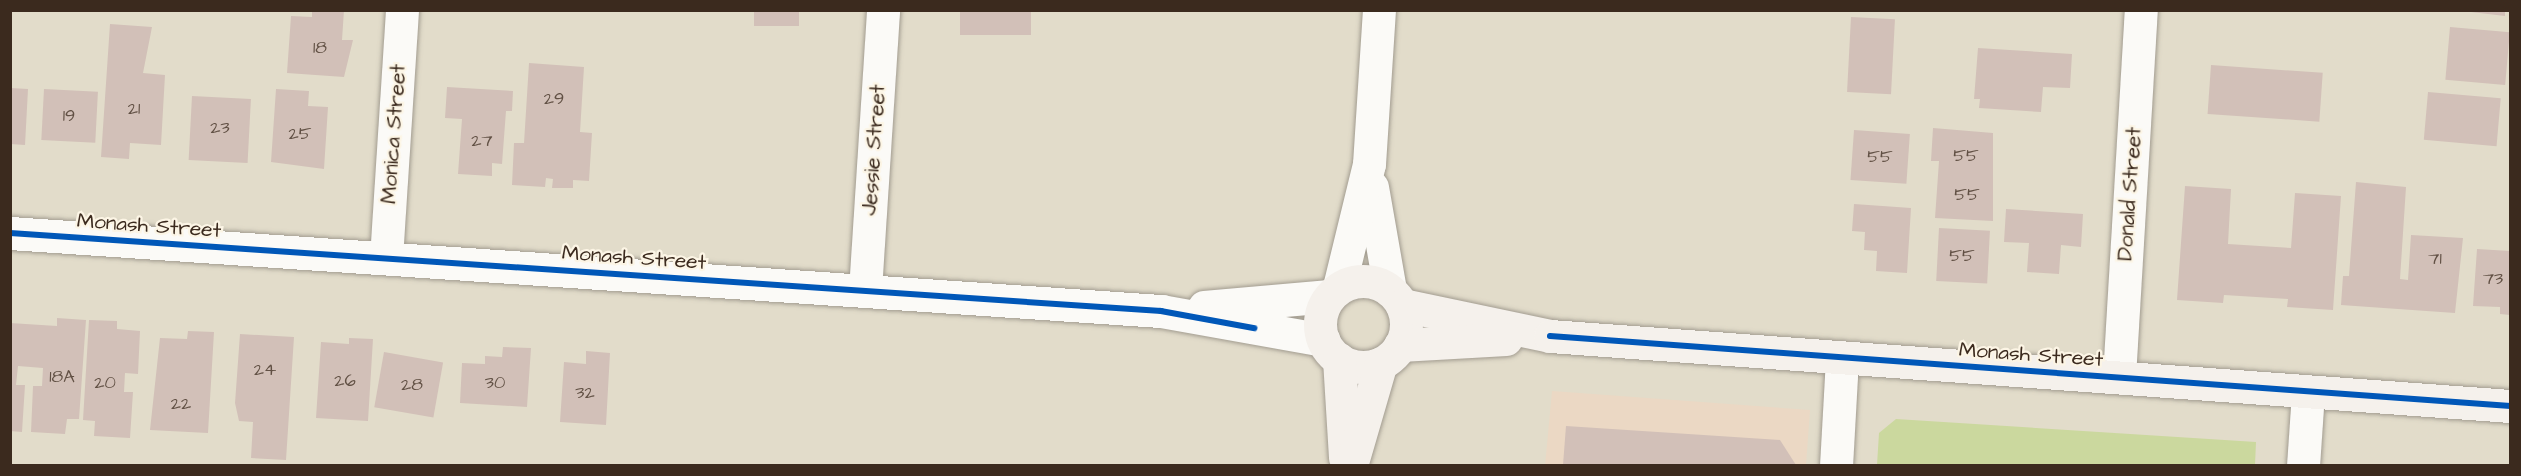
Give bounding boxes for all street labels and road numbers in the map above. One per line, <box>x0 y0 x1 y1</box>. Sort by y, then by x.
street label: Monica Street <box>377 63 411 205</box>
street label: Jessie Street <box>857 84 891 216</box>
street label: Donald Street <box>2113 126 2147 262</box>
street label: Monash Street <box>76 208 222 244</box>
street label: Monash Street <box>561 240 707 276</box>
street label: Monash Street <box>1958 337 2104 373</box>

